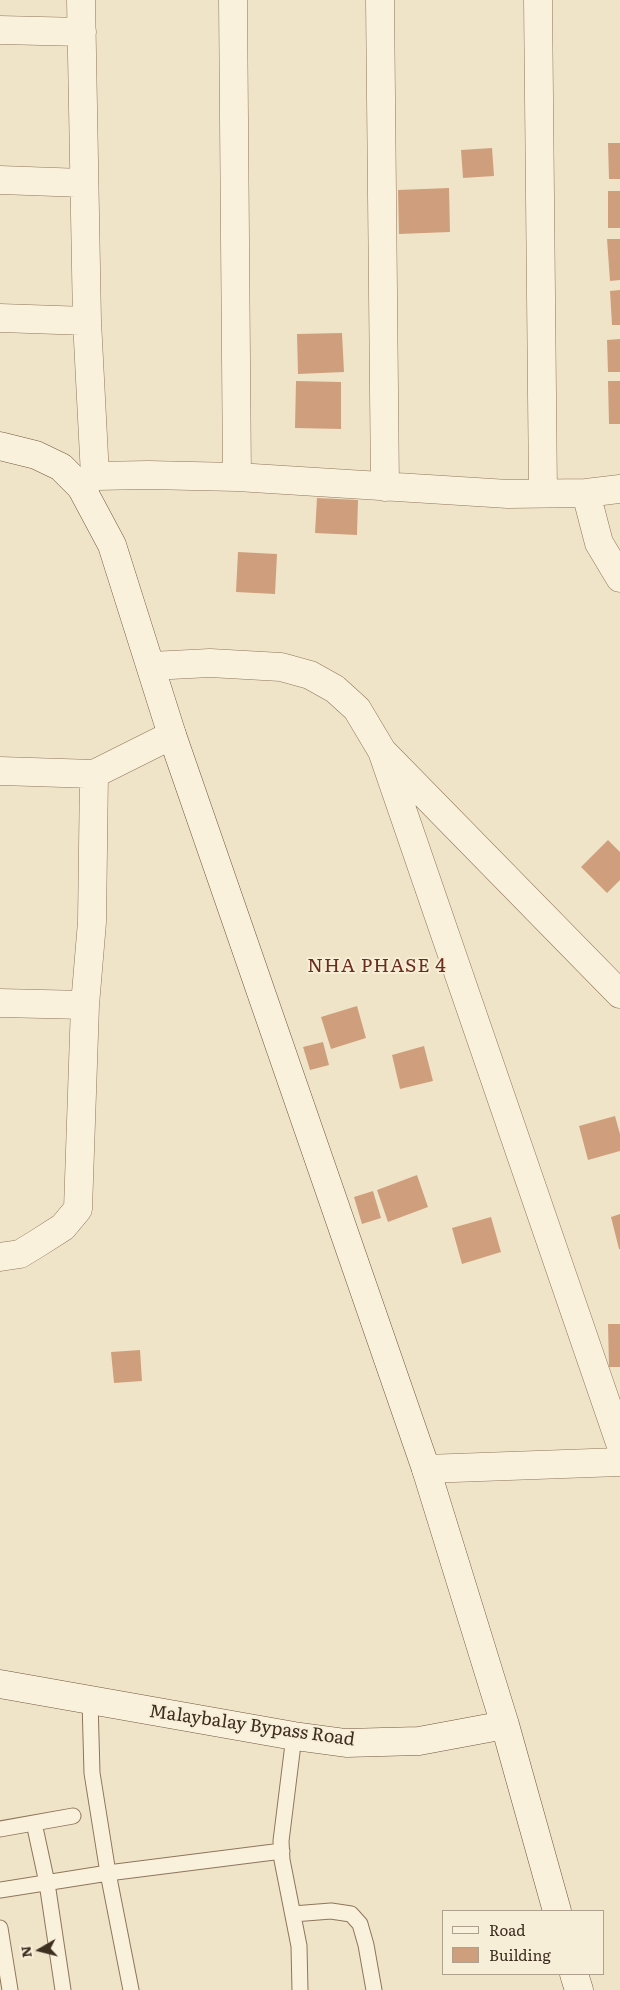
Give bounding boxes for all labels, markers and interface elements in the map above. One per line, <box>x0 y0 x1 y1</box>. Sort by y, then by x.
district label: NHA PHASE 4 <box>306 955 448 977</box>
street label: Malaybalay Bypass Road <box>148 1701 356 1751</box>
legend <box>442 1910 605 1975</box>
text: Road <box>489 1918 525 1941</box>
north arrow <box>15 1925 65 1975</box>
text: Building <box>489 1943 551 1966</box>
text: N <box>14 1945 36 1959</box>

